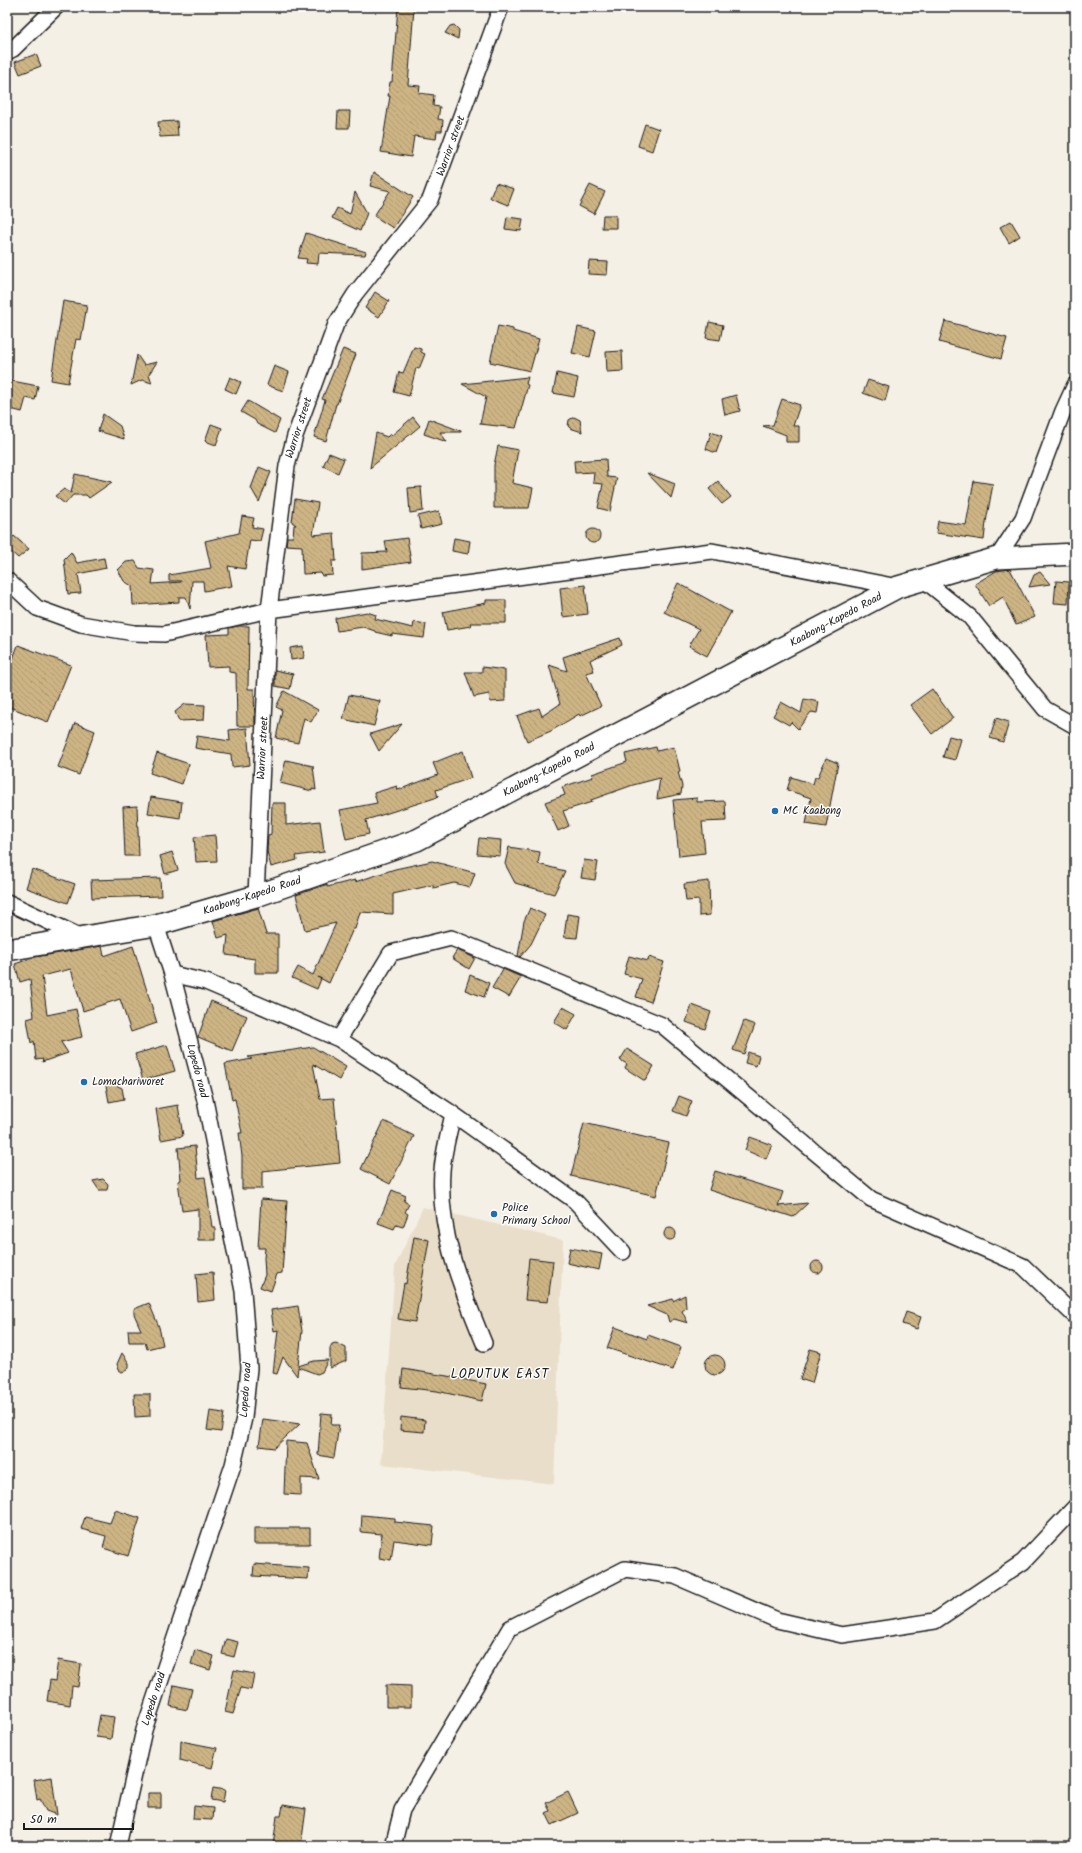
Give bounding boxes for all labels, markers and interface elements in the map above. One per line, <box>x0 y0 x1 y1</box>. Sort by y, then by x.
street label: Warrior street <box>432 112 471 179</box>
street label: Warrior street <box>281 394 318 461</box>
street label: Kaabong-Kapedo Road <box>787 588 886 652</box>
street label: Warrior street <box>252 715 274 780</box>
street label: Kaabong-Kapedo Road <box>500 738 599 802</box>
place label: MC Kaabong <box>783 802 841 820</box>
marker: MC Kaabong <box>770 806 780 816</box>
street label: Kaabong-Kapedo Road <box>200 871 304 920</box>
street label: Lopedo road <box>181 1042 213 1101</box>
place label: Lomachariworet <box>92 1073 165 1091</box>
marker: Lomachariworet <box>79 1077 89 1087</box>
place label: Police Primary School <box>502 1199 571 1230</box>
marker: Police Primary School <box>489 1209 499 1219</box>
street label: Lopedo road <box>235 1361 257 1418</box>
district label: LOPUTUK EAST <box>451 1364 549 1385</box>
street label: Lopedo road <box>137 1669 171 1728</box>
scale bar <box>24 1805 133 1831</box>
text: 50 m <box>30 1810 57 1829</box>

